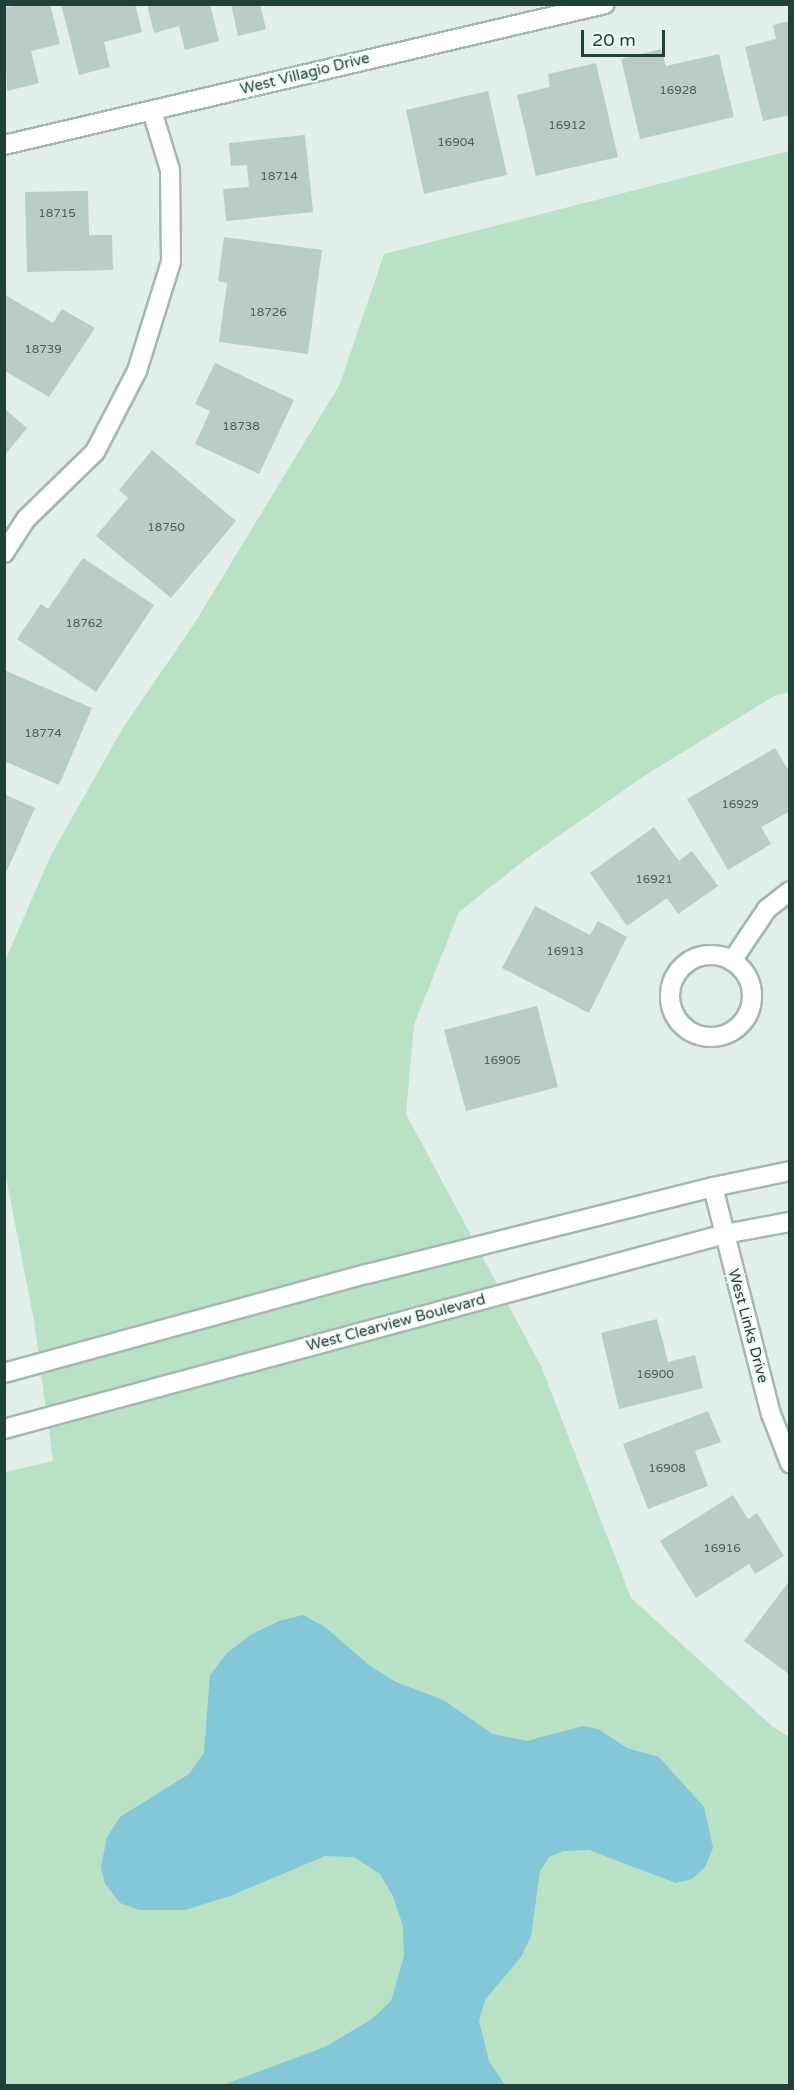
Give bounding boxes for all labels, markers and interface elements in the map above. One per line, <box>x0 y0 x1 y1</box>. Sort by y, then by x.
scale bar <box>584 18 668 56</box>
text: 20 m <box>592 29 636 51</box>
street label: West Villagio Drive <box>238 49 372 99</box>
house number: 16928 <box>659 84 697 98</box>
house number: 16912 <box>548 119 586 133</box>
house number: 16904 <box>437 136 475 150</box>
house number: 18714 <box>260 170 298 184</box>
house number: 18715 <box>38 207 76 221</box>
house number: 18726 <box>249 306 287 320</box>
house number: 18739 <box>24 343 62 357</box>
house number: 18738 <box>222 420 260 434</box>
house number: 18750 <box>147 521 185 535</box>
house number: 18762 <box>65 617 103 631</box>
house number: 18774 <box>24 727 62 741</box>
house number: 16929 <box>721 798 759 812</box>
house number: 16921 <box>635 873 673 887</box>
house number: 16913 <box>546 945 584 959</box>
house number: 16905 <box>483 1054 521 1068</box>
street label: West Links Drive <box>724 1267 772 1385</box>
street label: West Clearview Boulevard <box>305 1290 487 1356</box>
house number: 16900 <box>636 1368 674 1382</box>
house number: 16908 <box>648 1462 686 1476</box>
house number: 16916 <box>703 1542 741 1556</box>

